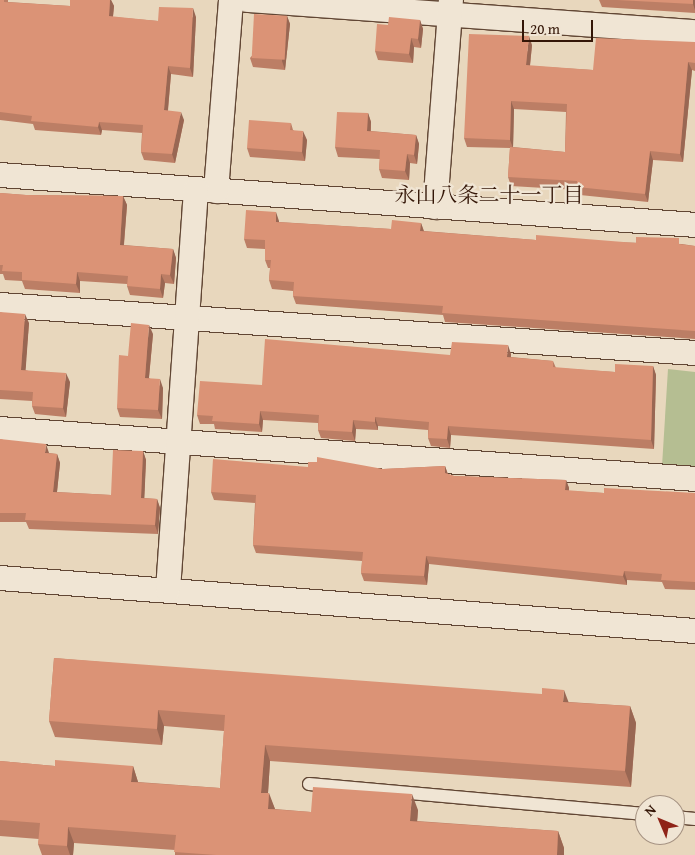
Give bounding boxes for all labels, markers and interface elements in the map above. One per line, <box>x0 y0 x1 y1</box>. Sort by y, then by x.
scale bar <box>525 10 596 42</box>
text: 20 m <box>530 18 560 39</box>
district label: 永山八条二十一丁目 <box>395 182 583 208</box>
north arrow <box>635 795 685 845</box>
text: N <box>640 800 660 820</box>

